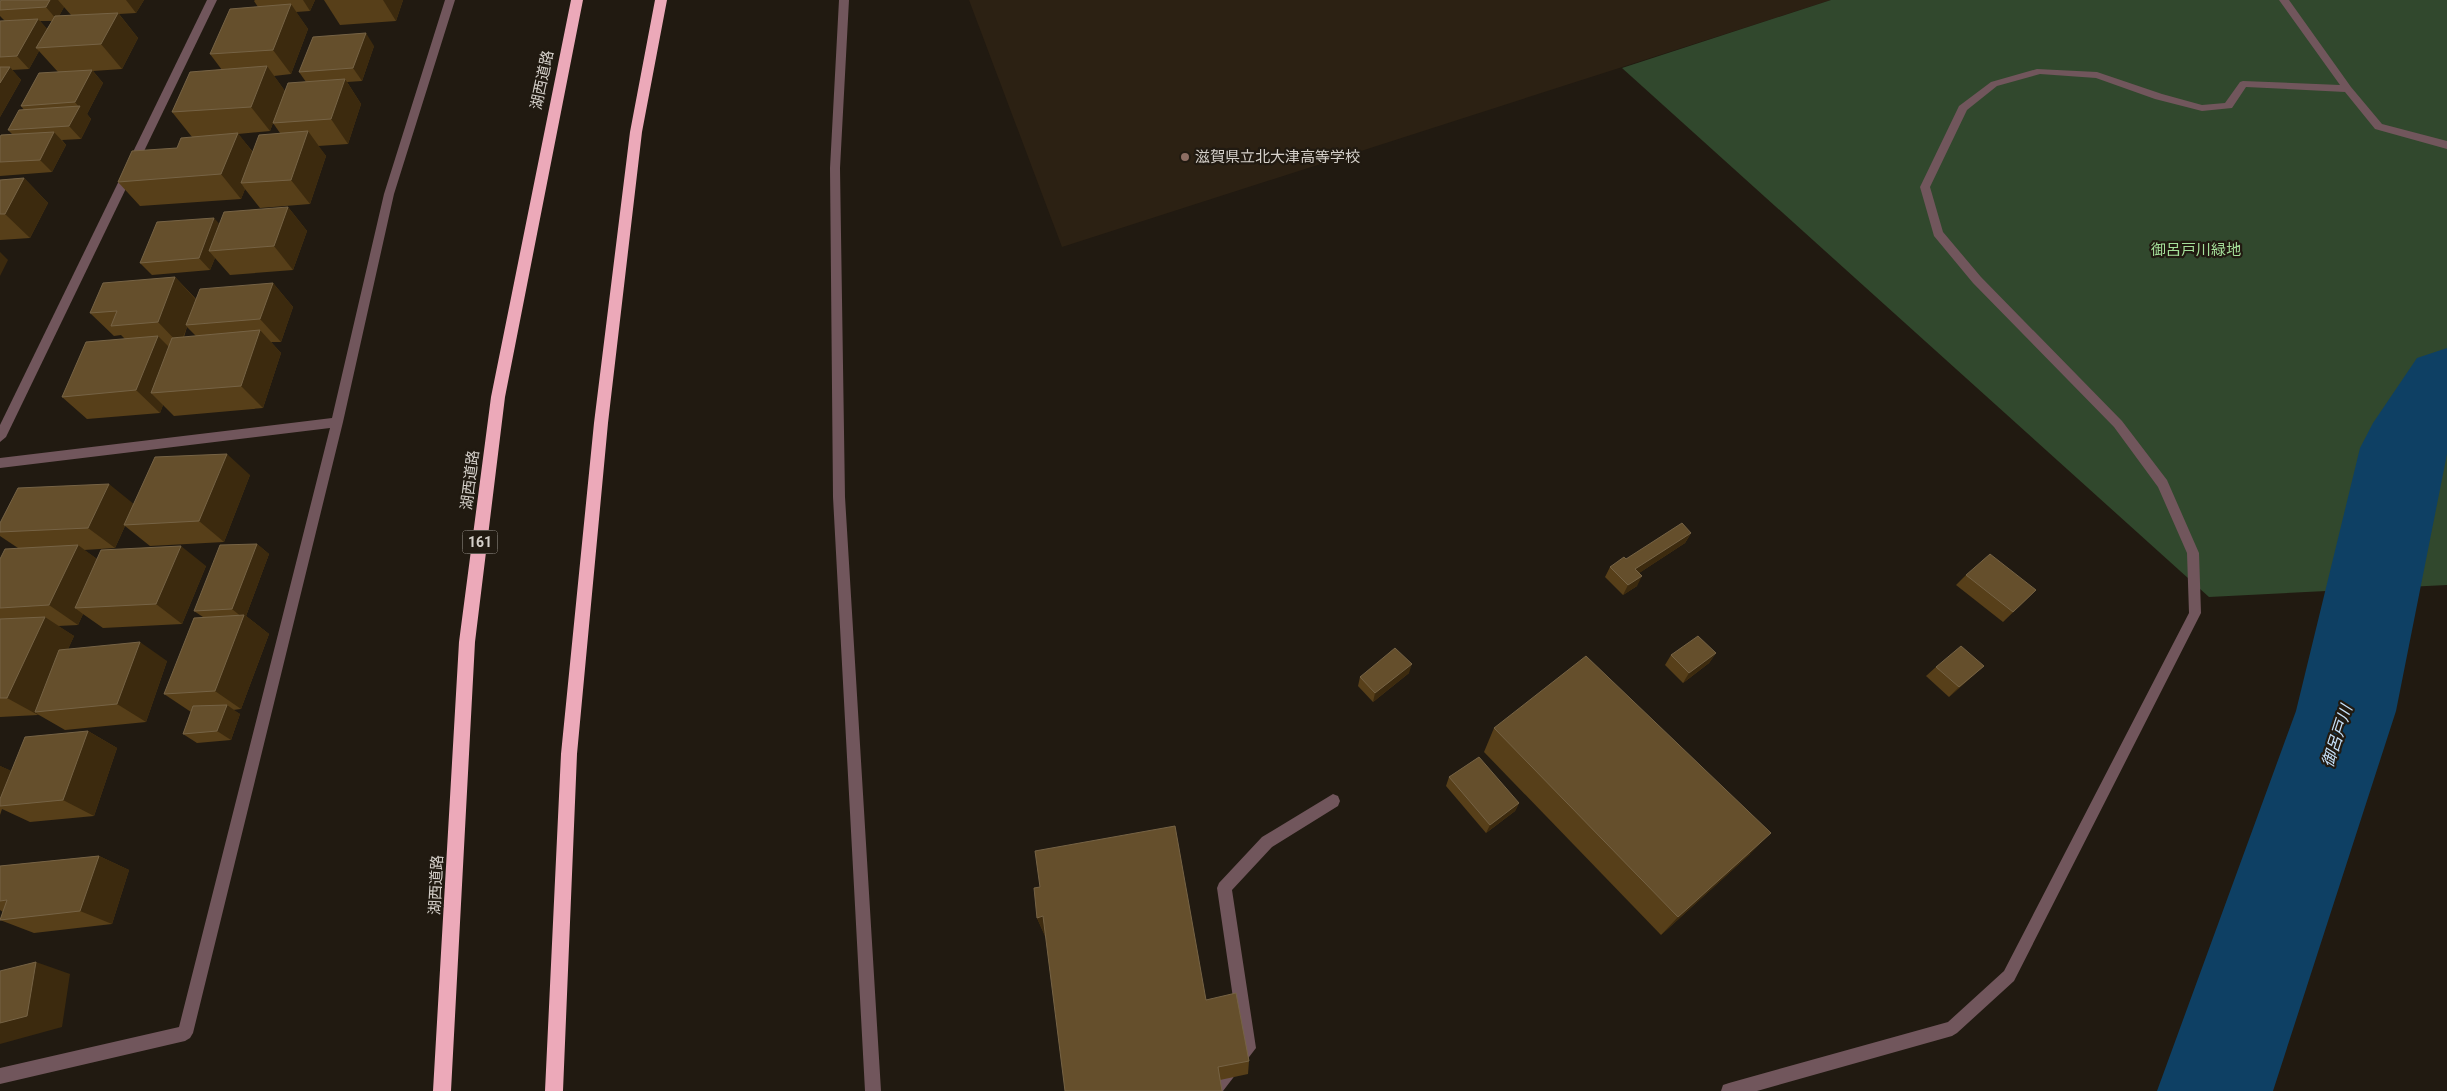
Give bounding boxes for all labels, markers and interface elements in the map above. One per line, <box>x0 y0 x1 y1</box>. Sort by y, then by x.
street label: 湖西道路 <box>527 49 557 111</box>
place label: 滋賀県立北大津高等学校 <box>1195 148 1360 166</box>
marker: 滋賀県立北大津高等学校 <box>1179 151 1191 163</box>
park label: 御呂戸川緑地 <box>2151 241 2241 259</box>
street label: 湖西道路 <box>457 449 483 511</box>
road number: 161 <box>462 530 498 554</box>
water label: 御呂戸川 <box>2318 701 2357 769</box>
street label: 湖西道路 <box>425 855 447 915</box>

